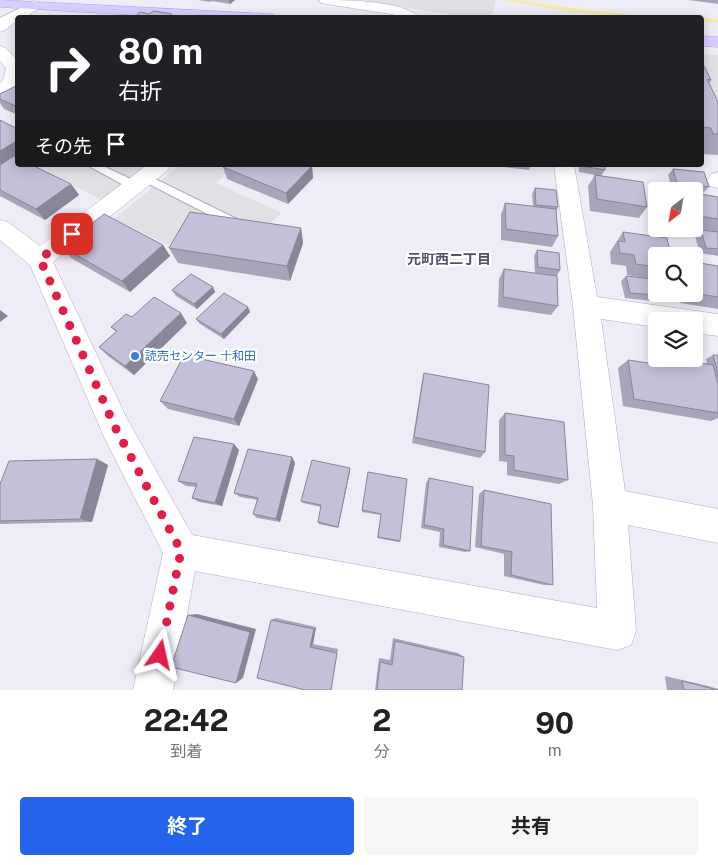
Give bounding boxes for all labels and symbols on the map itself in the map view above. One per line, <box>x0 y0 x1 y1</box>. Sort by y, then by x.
north arrow <box>648 182 702 238</box>
pin <box>51 213 93 255</box>
district label: 元町西二丁目 <box>407 251 491 267</box>
place label: 読売センター 十和田 <box>145 349 256 363</box>
marker: 読売センター 十和田 <box>129 350 141 362</box>
position arrow <box>133 628 185 680</box>

